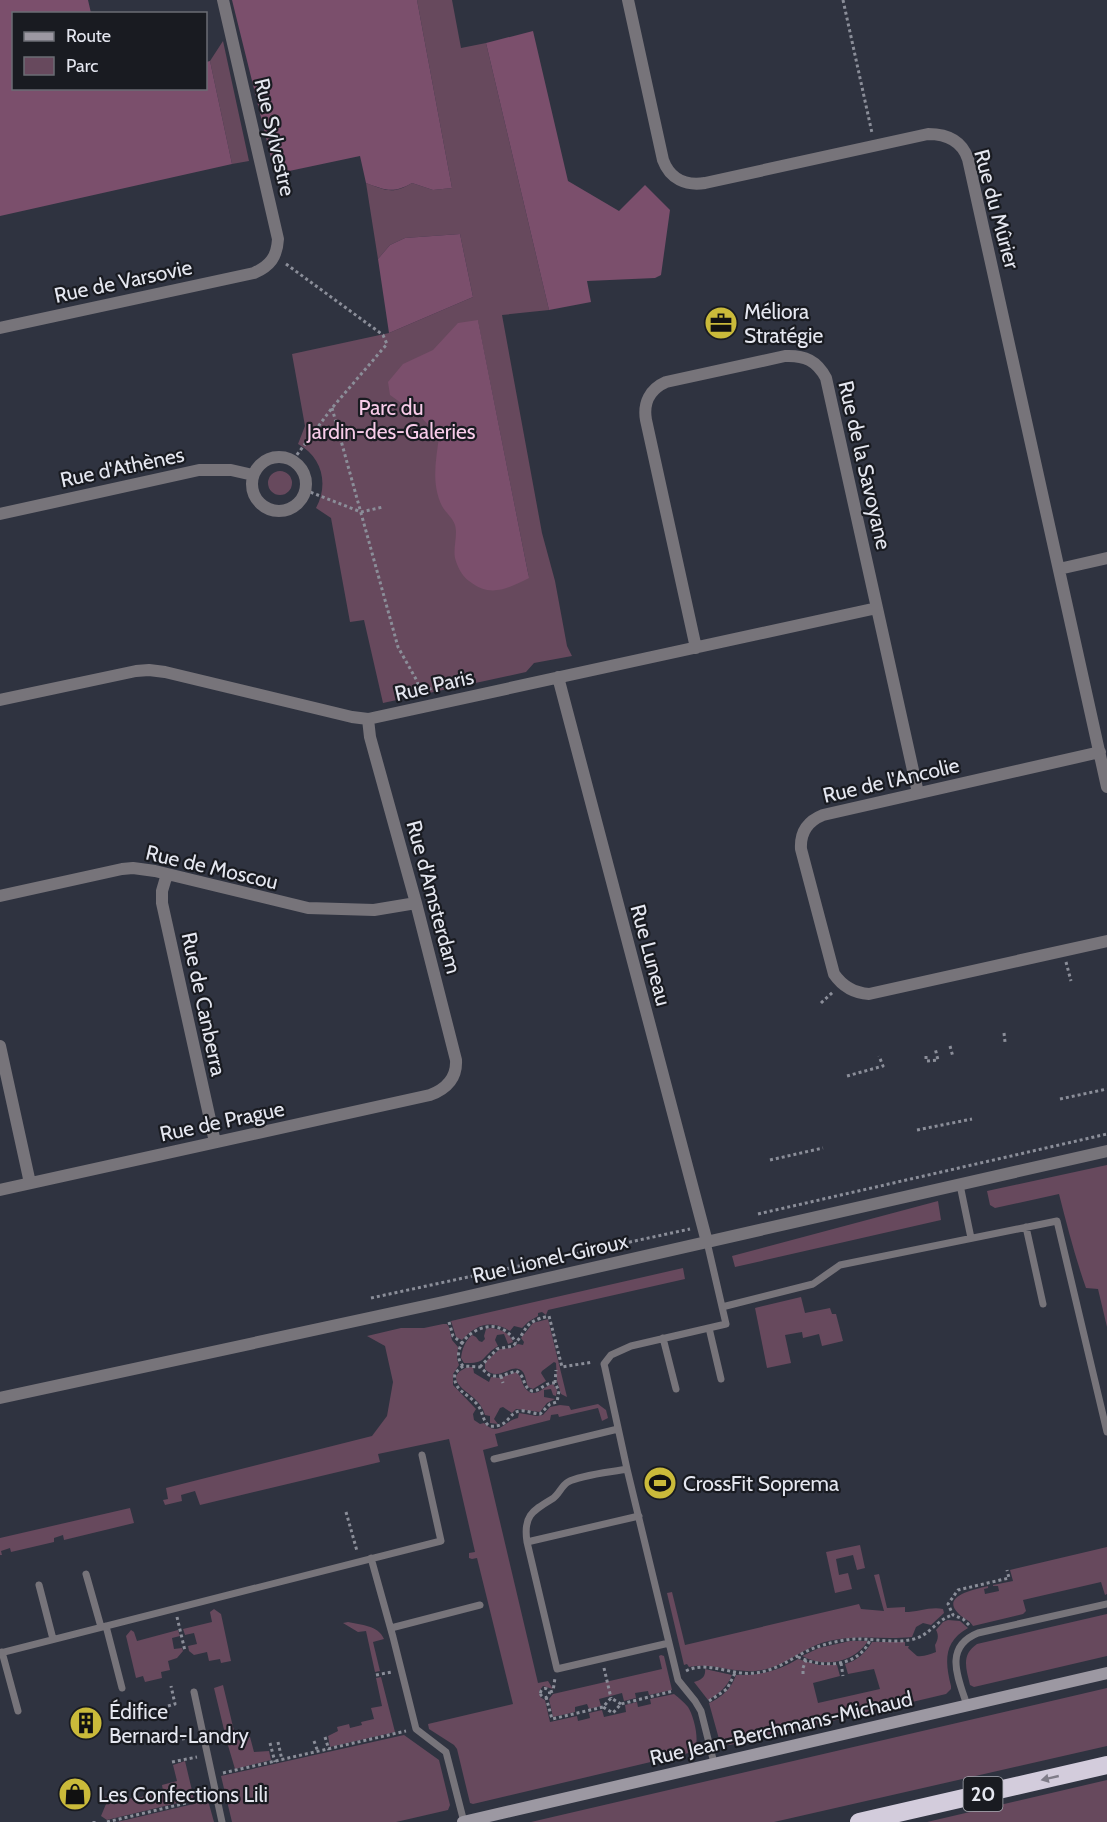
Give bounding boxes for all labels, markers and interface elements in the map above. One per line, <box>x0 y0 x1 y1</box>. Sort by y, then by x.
legend <box>12 12 207 90</box>
text: Route <box>66 25 111 47</box>
text: Parc <box>66 55 98 77</box>
street label: Rue Sylvestre <box>249 76 301 199</box>
street label: Rue du Mûrier <box>969 147 1025 272</box>
street label: Rue de Varsovie <box>52 254 194 308</box>
place label: Méliora Stratégie <box>744 299 823 348</box>
office icon: Méliora Stratégie <box>703 305 739 341</box>
street label: Rue de la Savoyane <box>833 378 897 552</box>
park label: Parc du Jardin-des-Galeries <box>306 395 476 444</box>
street label: Rue d'Athènes <box>58 442 187 492</box>
street label: Rue Paris <box>392 664 476 706</box>
street label: Rue de l'Ancolie <box>820 752 962 808</box>
street label: Rue d'Amsterdam <box>402 818 466 976</box>
street label: Rue de Moscou <box>143 840 281 894</box>
street label: Rue Luneau <box>625 902 677 1008</box>
street label: Rue de Canberra <box>177 930 231 1078</box>
street label: Rue de Prague <box>157 1096 287 1146</box>
street label: Rue Lionel-Giroux <box>470 1228 630 1288</box>
sports icon: CrossFit Soprema <box>642 1465 678 1501</box>
place label: CrossFit Soprema <box>683 1471 839 1496</box>
street label: Rue Jean-Berchmans-Michaud <box>647 1686 915 1770</box>
place label: Édifice Bernard-Landry <box>109 1699 249 1748</box>
building icon: Édifice Bernard-Landry <box>68 1705 104 1741</box>
one-way arrow <box>1040 1774 1059 1783</box>
shop icon: Les Confections Lili <box>57 1776 93 1812</box>
road number: 20 <box>964 1777 1002 1811</box>
place label: Les Confections Lili <box>98 1782 268 1807</box>

